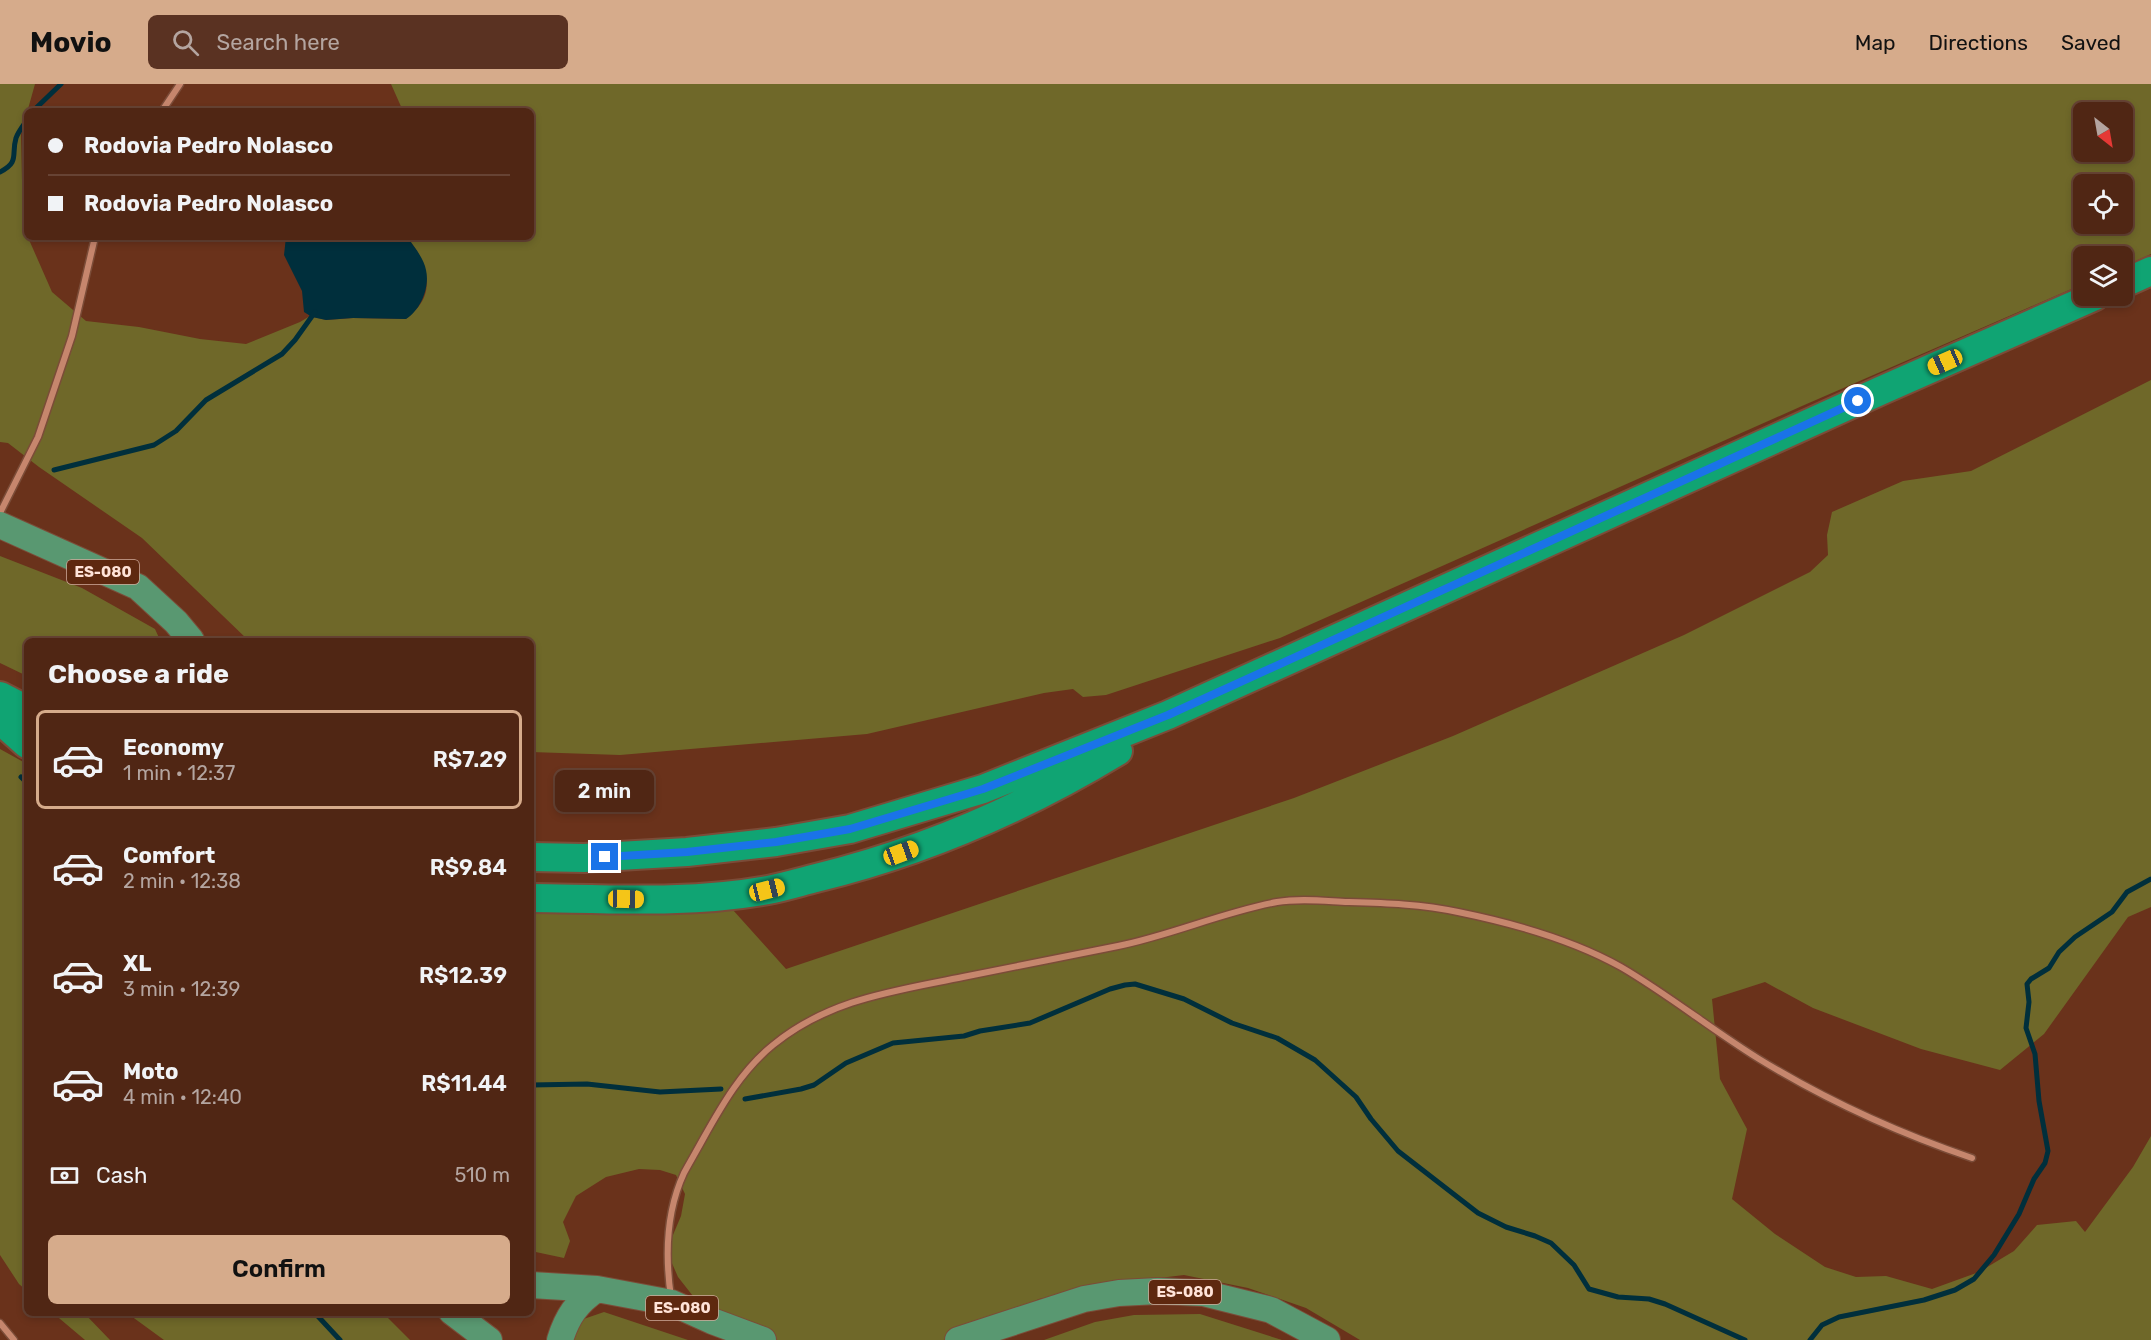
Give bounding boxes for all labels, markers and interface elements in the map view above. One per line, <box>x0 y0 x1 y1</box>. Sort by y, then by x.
search box <box>148 15 568 69</box>
text: Movio <box>30 26 112 59</box>
icon: search <box>169 26 202 59</box>
text: Search here <box>217 29 340 56</box>
text: Map <box>1855 30 1896 55</box>
text: Directions <box>1929 30 2028 55</box>
text: Saved <box>2061 30 2121 55</box>
north arrow <box>2073 102 2133 162</box>
map controls <box>2073 102 2133 306</box>
text: Rodovia Pedro Nolasco <box>84 132 333 159</box>
button: locate <box>2073 174 2133 234</box>
text: Rodovia Pedro Nolasco <box>84 190 333 217</box>
button: layers <box>2073 246 2133 306</box>
car <box>1925 346 1965 378</box>
route start <box>1844 387 1871 414</box>
road number: ES-080 <box>67 560 139 584</box>
text: Choose a ride <box>48 658 229 690</box>
icon: car <box>51 733 105 787</box>
text: Economy <box>123 734 224 761</box>
text: R$7.29 <box>433 746 507 773</box>
text: 1 min · 12:37 <box>123 761 235 785</box>
callout: 2 min <box>556 770 654 812</box>
text: 2 min <box>578 779 631 803</box>
car <box>881 838 921 868</box>
icon: car <box>51 841 105 895</box>
text: Comfort <box>123 842 215 869</box>
route end <box>591 843 618 870</box>
text: R$9.84 <box>430 854 507 881</box>
text: 2 min · 12:38 <box>123 869 241 893</box>
car <box>747 877 787 903</box>
car <box>608 890 644 908</box>
icon: car <box>51 949 105 1003</box>
text: XL <box>123 950 151 977</box>
text: R$12.39 <box>419 962 507 989</box>
text: 3 min · 12:39 <box>123 977 240 1001</box>
icon: car <box>51 1057 105 1111</box>
text: Moto <box>123 1058 178 1085</box>
text: R$11.44 <box>421 1070 507 1097</box>
text: 4 min · 12:40 <box>123 1085 242 1109</box>
icon: cash <box>48 1159 81 1192</box>
text: Cash <box>96 1162 147 1189</box>
text: 510 m <box>454 1163 510 1187</box>
button: Confirm <box>48 1235 510 1304</box>
road number: ES-080 <box>1149 1280 1221 1304</box>
road number: ES-080 <box>646 1296 718 1320</box>

